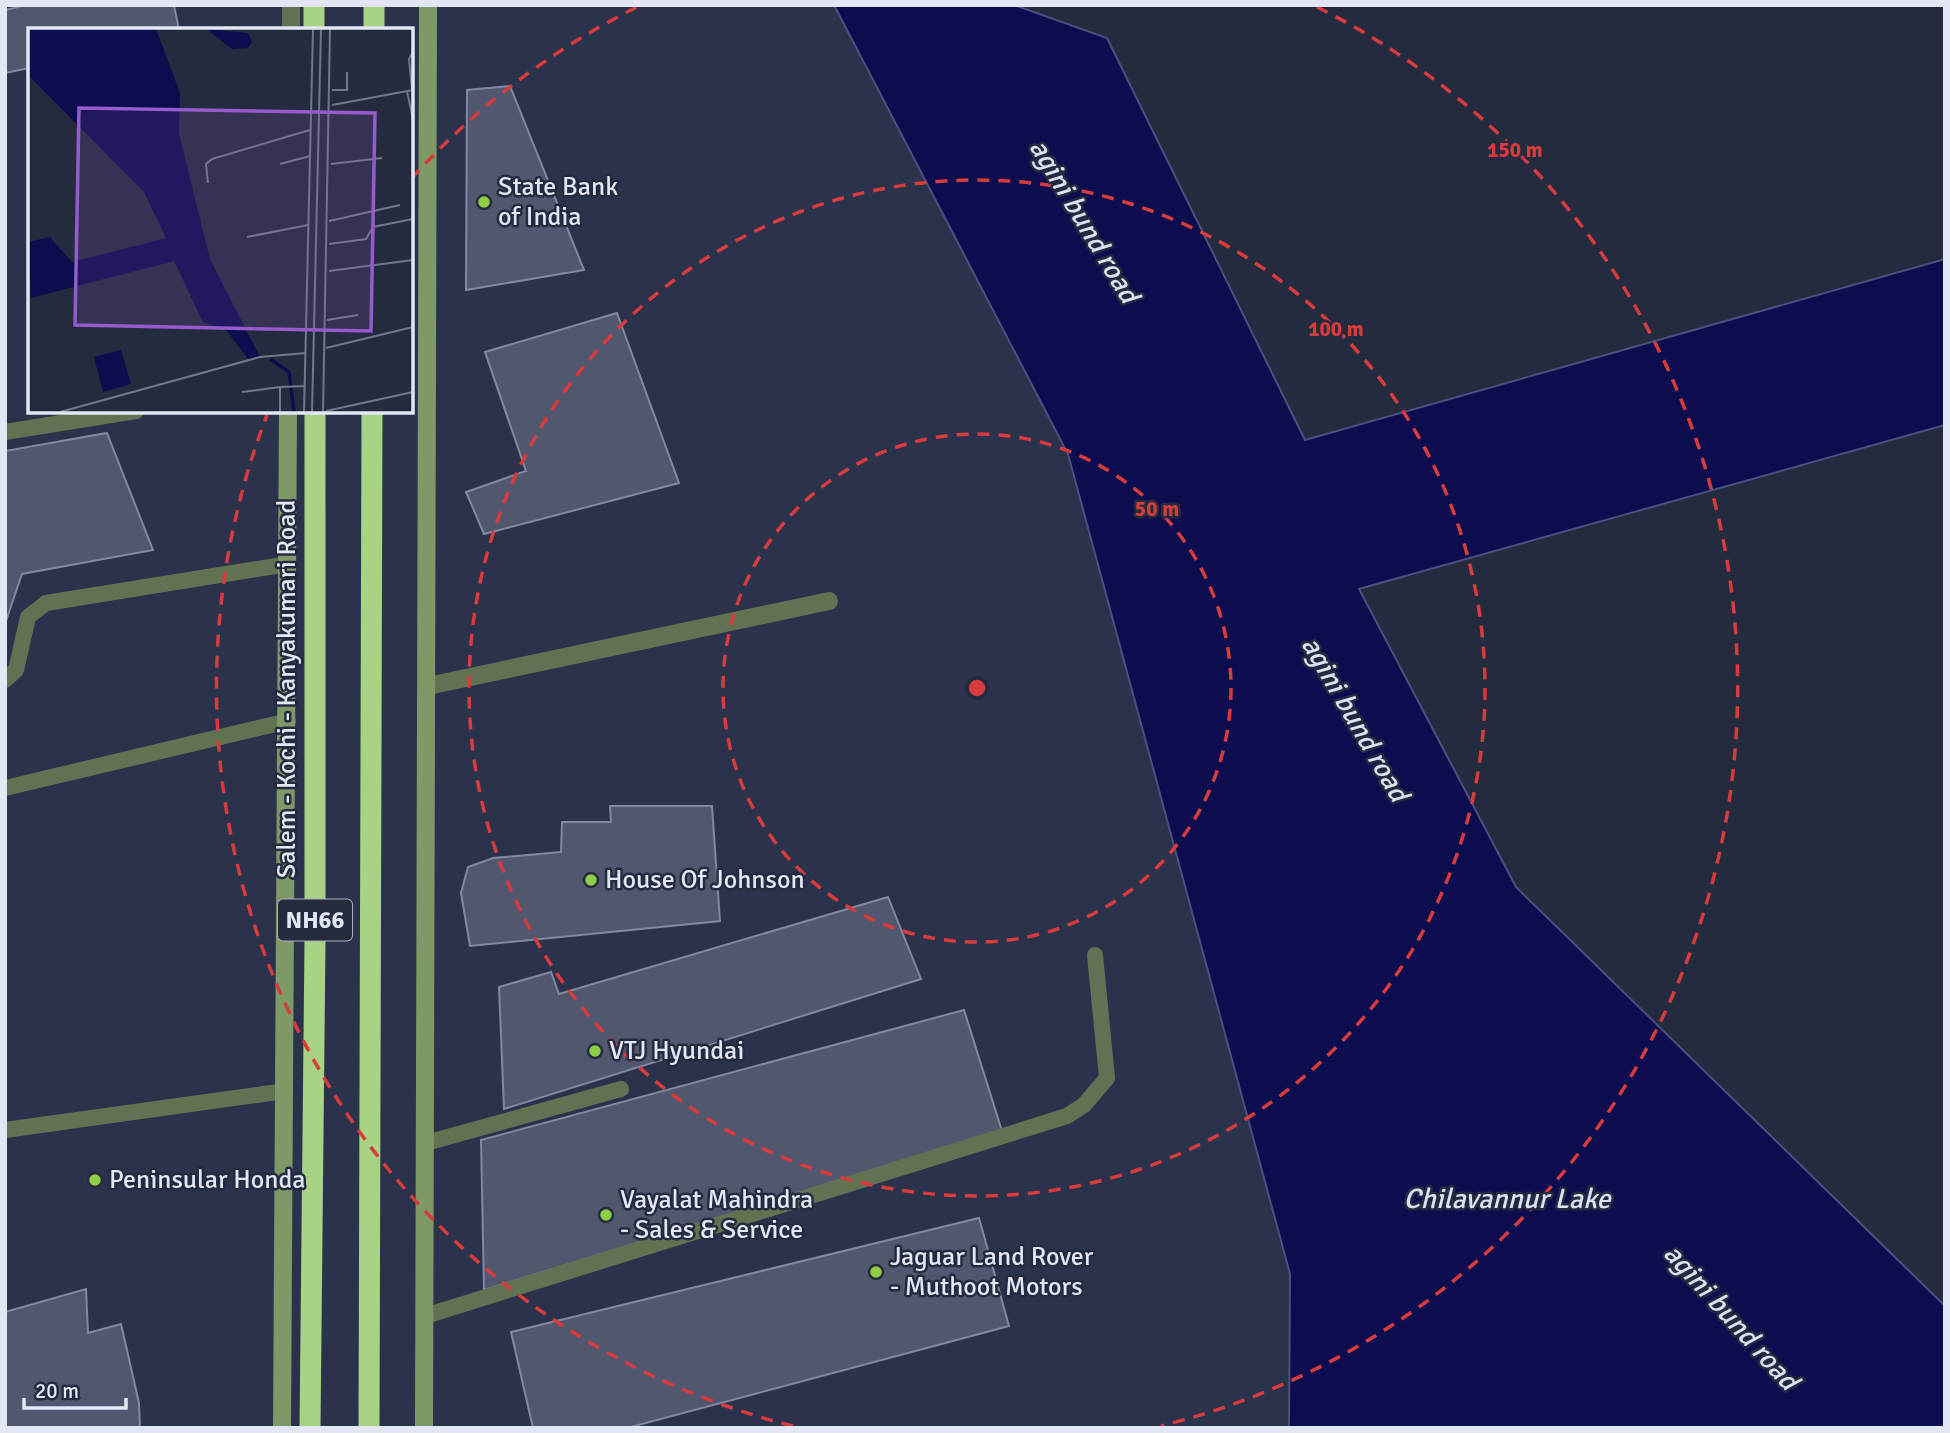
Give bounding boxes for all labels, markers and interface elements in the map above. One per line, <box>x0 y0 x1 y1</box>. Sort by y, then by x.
inset map <box>28 28 413 413</box>
water label: agini bund road <box>1022 133 1148 312</box>
text: 150 m <box>1487 137 1543 163</box>
place label: State Bank of India <box>498 171 618 233</box>
marker: State Bank of India <box>476 194 492 210</box>
text: 100 m <box>1308 316 1364 342</box>
text: 50 m <box>1135 496 1179 522</box>
street label: Salem - Kochi - Kanyakumari Road <box>271 500 303 878</box>
water label: agini bund road <box>1294 630 1418 810</box>
centre of rings <box>965 676 989 700</box>
place label: House Of Johnson <box>605 864 805 896</box>
marker: House Of Johnson <box>583 872 599 888</box>
road number: NH66 <box>278 900 352 940</box>
place label: VTJ Hyundai <box>609 1035 744 1067</box>
marker: VTJ Hyundai <box>587 1043 603 1059</box>
place label: Peninsular Honda <box>109 1164 305 1196</box>
marker: Peninsular Honda <box>87 1172 103 1188</box>
water label: Chilavannur Lake <box>1403 1182 1612 1216</box>
place label: Vayalat Mahindra - Sales & Service <box>620 1184 813 1246</box>
marker: Vayalat Mahindra - Sales & Service <box>598 1207 614 1223</box>
water label: agini bund road <box>1656 1237 1808 1399</box>
place label: Jaguar Land Rover - Muthoot Motors <box>890 1241 1094 1303</box>
marker: Jaguar Land Rover - Muthoot Motors <box>868 1264 884 1280</box>
scale bar <box>24 1366 126 1410</box>
text: 20 m <box>35 1378 79 1404</box>

